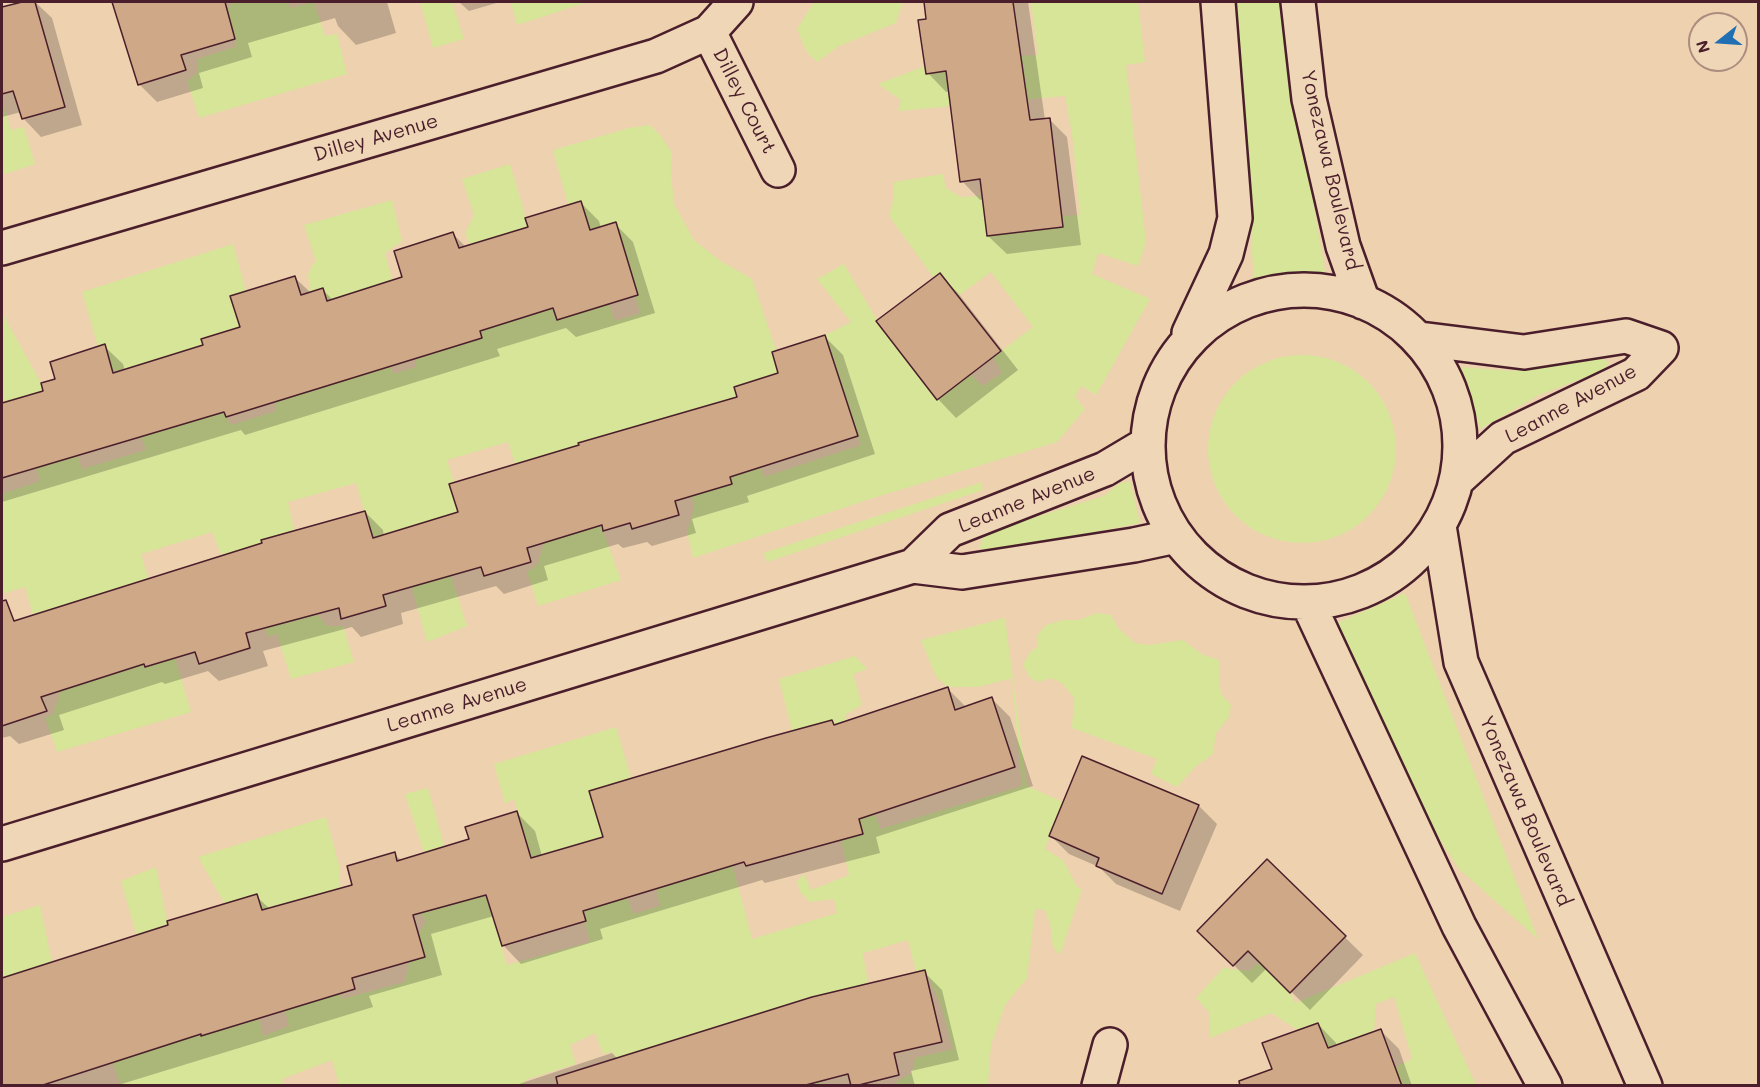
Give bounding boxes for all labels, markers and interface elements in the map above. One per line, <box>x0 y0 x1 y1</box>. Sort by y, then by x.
north arrow <box>1688 12 1748 72</box>
text: N <box>1690 38 1714 56</box>
street label: Dilley Court <box>707 44 781 158</box>
street label: Yonezawa Boulevard <box>1295 68 1365 272</box>
street label: Dilley Avenue <box>311 109 441 167</box>
street label: Leanne Avenue <box>1501 359 1641 449</box>
street label: Leanne Avenue <box>955 462 1099 538</box>
street label: Leanne Avenue <box>384 672 530 738</box>
street label: Yonezawa Boulevard <box>1474 712 1576 910</box>

